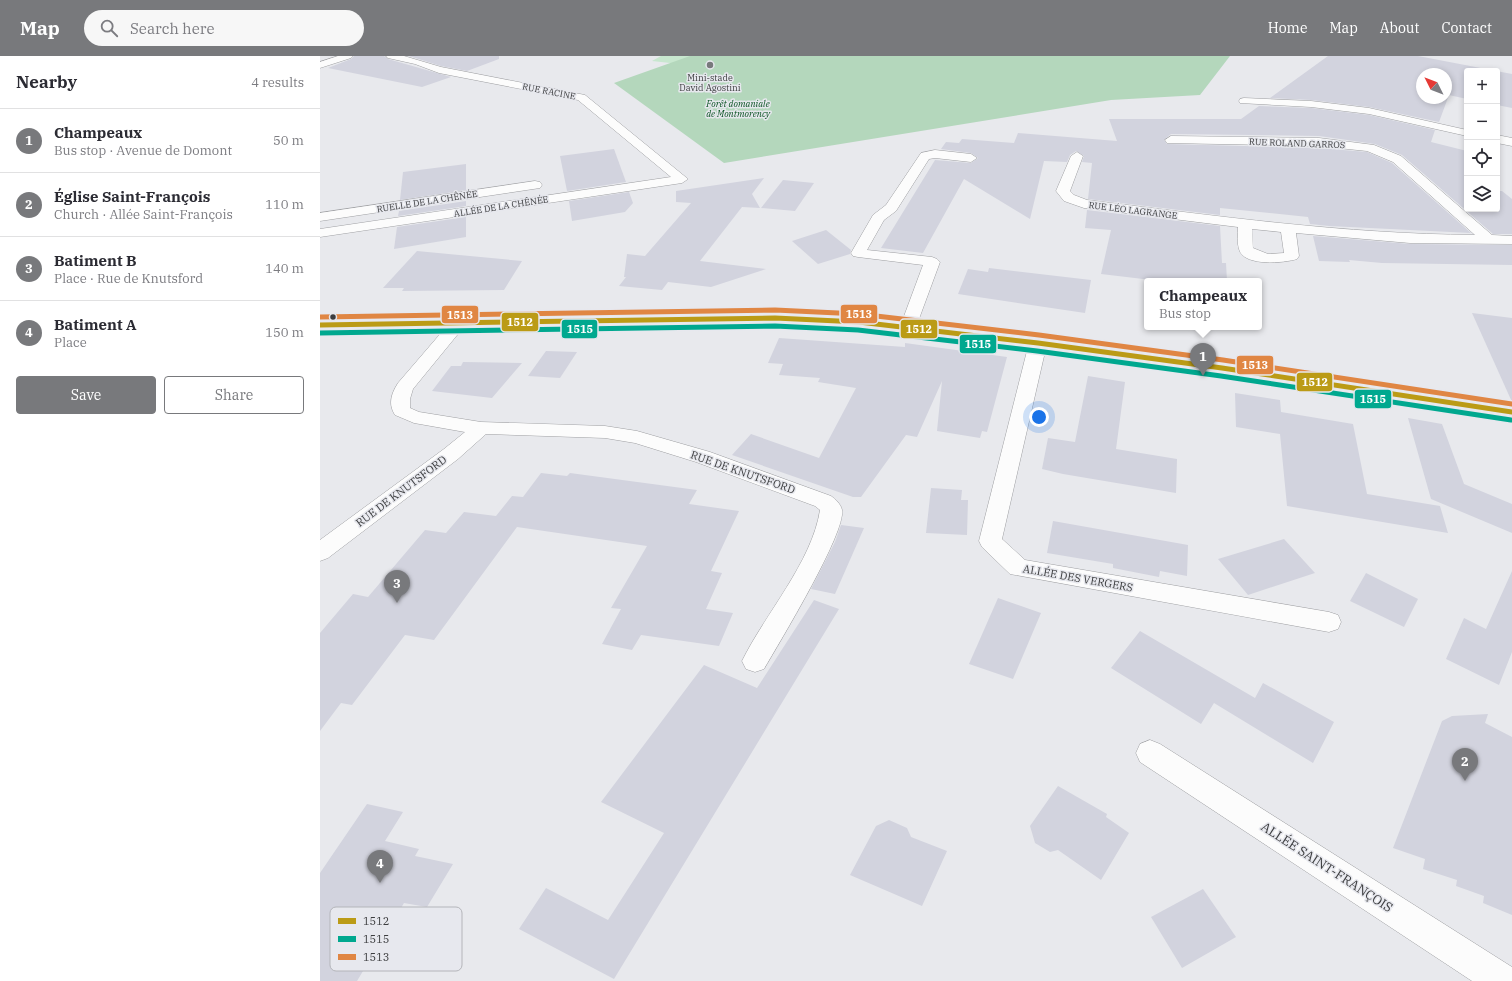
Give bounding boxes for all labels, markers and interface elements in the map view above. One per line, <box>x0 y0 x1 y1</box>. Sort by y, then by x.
search box <box>84 10 364 46</box>
text: Map <box>20 16 60 40</box>
icon: search <box>98 17 120 39</box>
text: Search here <box>130 19 214 38</box>
text: Home <box>1268 19 1307 37</box>
text: Map <box>1329 19 1358 37</box>
text: About <box>1380 19 1419 37</box>
text: Contact <box>1441 19 1492 37</box>
marker: Mini-stade David Agostini <box>705 60 715 70</box>
north arrow <box>1416 68 1452 104</box>
map controls <box>1464 68 1500 212</box>
button: + <box>1464 68 1500 104</box>
text: Nearby <box>16 71 77 93</box>
place label: Mini-stade David Agostini <box>679 72 741 93</box>
text: 4 results <box>251 74 304 91</box>
street label: RUE RACINE <box>521 80 577 102</box>
park label: Forêt domaniale de Montmorency <box>705 98 771 119</box>
button: − <box>1464 104 1500 140</box>
text: Champeaux <box>54 123 142 142</box>
text: 1 <box>25 132 33 149</box>
text: 50 m <box>273 132 304 149</box>
street label: RUE ROLAND GARROS <box>1249 136 1345 150</box>
button: locate <box>1464 140 1500 176</box>
text: Bus stop · Avenue de Domont <box>54 142 232 159</box>
button: layers <box>1464 176 1500 212</box>
text: Église Saint-François <box>54 187 210 206</box>
street label: RUELLE DE LA CHÊNÉE <box>376 187 478 214</box>
street label: ALLÉE DE LA CHÊNÉE <box>453 192 549 219</box>
text: 2 <box>25 196 33 213</box>
text: 110 m <box>265 196 304 213</box>
street label: RUE LÉO LAGRANGE <box>1088 198 1178 221</box>
text: Church · Allée Saint-François <box>54 206 233 223</box>
text: Batiment B <box>54 251 137 270</box>
text: 3 <box>25 260 33 277</box>
text: 140 m <box>265 260 304 277</box>
text: Place · Rue de Knutsford <box>54 270 203 287</box>
popup <box>1144 278 1262 330</box>
text: Champeaux <box>1159 286 1247 305</box>
line badge: 1513 <box>840 304 878 324</box>
line badge: 1513 <box>441 305 479 324</box>
text: Bus stop <box>1159 305 1211 322</box>
text: 1513 <box>846 307 872 321</box>
text: 1513 <box>447 308 473 322</box>
unlabelled marker <box>328 312 338 322</box>
line badge: 1512 <box>501 312 539 332</box>
text: Batiment A <box>54 315 136 334</box>
text: 1512 <box>507 315 533 329</box>
line badge: 1515 <box>561 319 598 339</box>
line badge: 1512 <box>900 319 938 339</box>
text: 1515 <box>567 322 593 336</box>
text: 1512 <box>906 322 932 336</box>
text: 4 <box>25 324 33 341</box>
text: 150 m <box>265 324 304 341</box>
text: Place <box>54 334 87 351</box>
line badge: 1515 <box>959 334 997 354</box>
text: 1515 <box>965 337 991 351</box>
pin: 1 <box>1190 343 1216 376</box>
line badge: 1513 <box>1236 355 1274 375</box>
text: 1513 <box>1242 358 1268 372</box>
line badge: 1512 <box>1296 372 1333 392</box>
text: 1512 <box>1302 375 1328 389</box>
button: Save <box>16 376 156 414</box>
button: Share <box>164 376 304 414</box>
line badge: 1515 <box>1354 389 1392 409</box>
text: 1515 <box>1360 392 1386 406</box>
your location <box>1029 407 1049 427</box>
street label: RUE DE KNUTSFORD <box>689 447 798 497</box>
street label: RUE DE KNUTSFORD <box>353 452 449 530</box>
street label: ALLÉE DES VERGERS <box>1022 561 1134 595</box>
pin: 3 <box>384 570 410 603</box>
pin: 2 <box>1452 748 1478 781</box>
street label: ALLÉE SAINT-FRANÇOIS <box>1258 818 1396 916</box>
pin: 4 <box>367 850 393 883</box>
legend <box>330 907 462 971</box>
text: 1512 <box>363 914 389 928</box>
text: 1515 <box>363 932 389 946</box>
text: 1513 <box>363 950 389 964</box>

